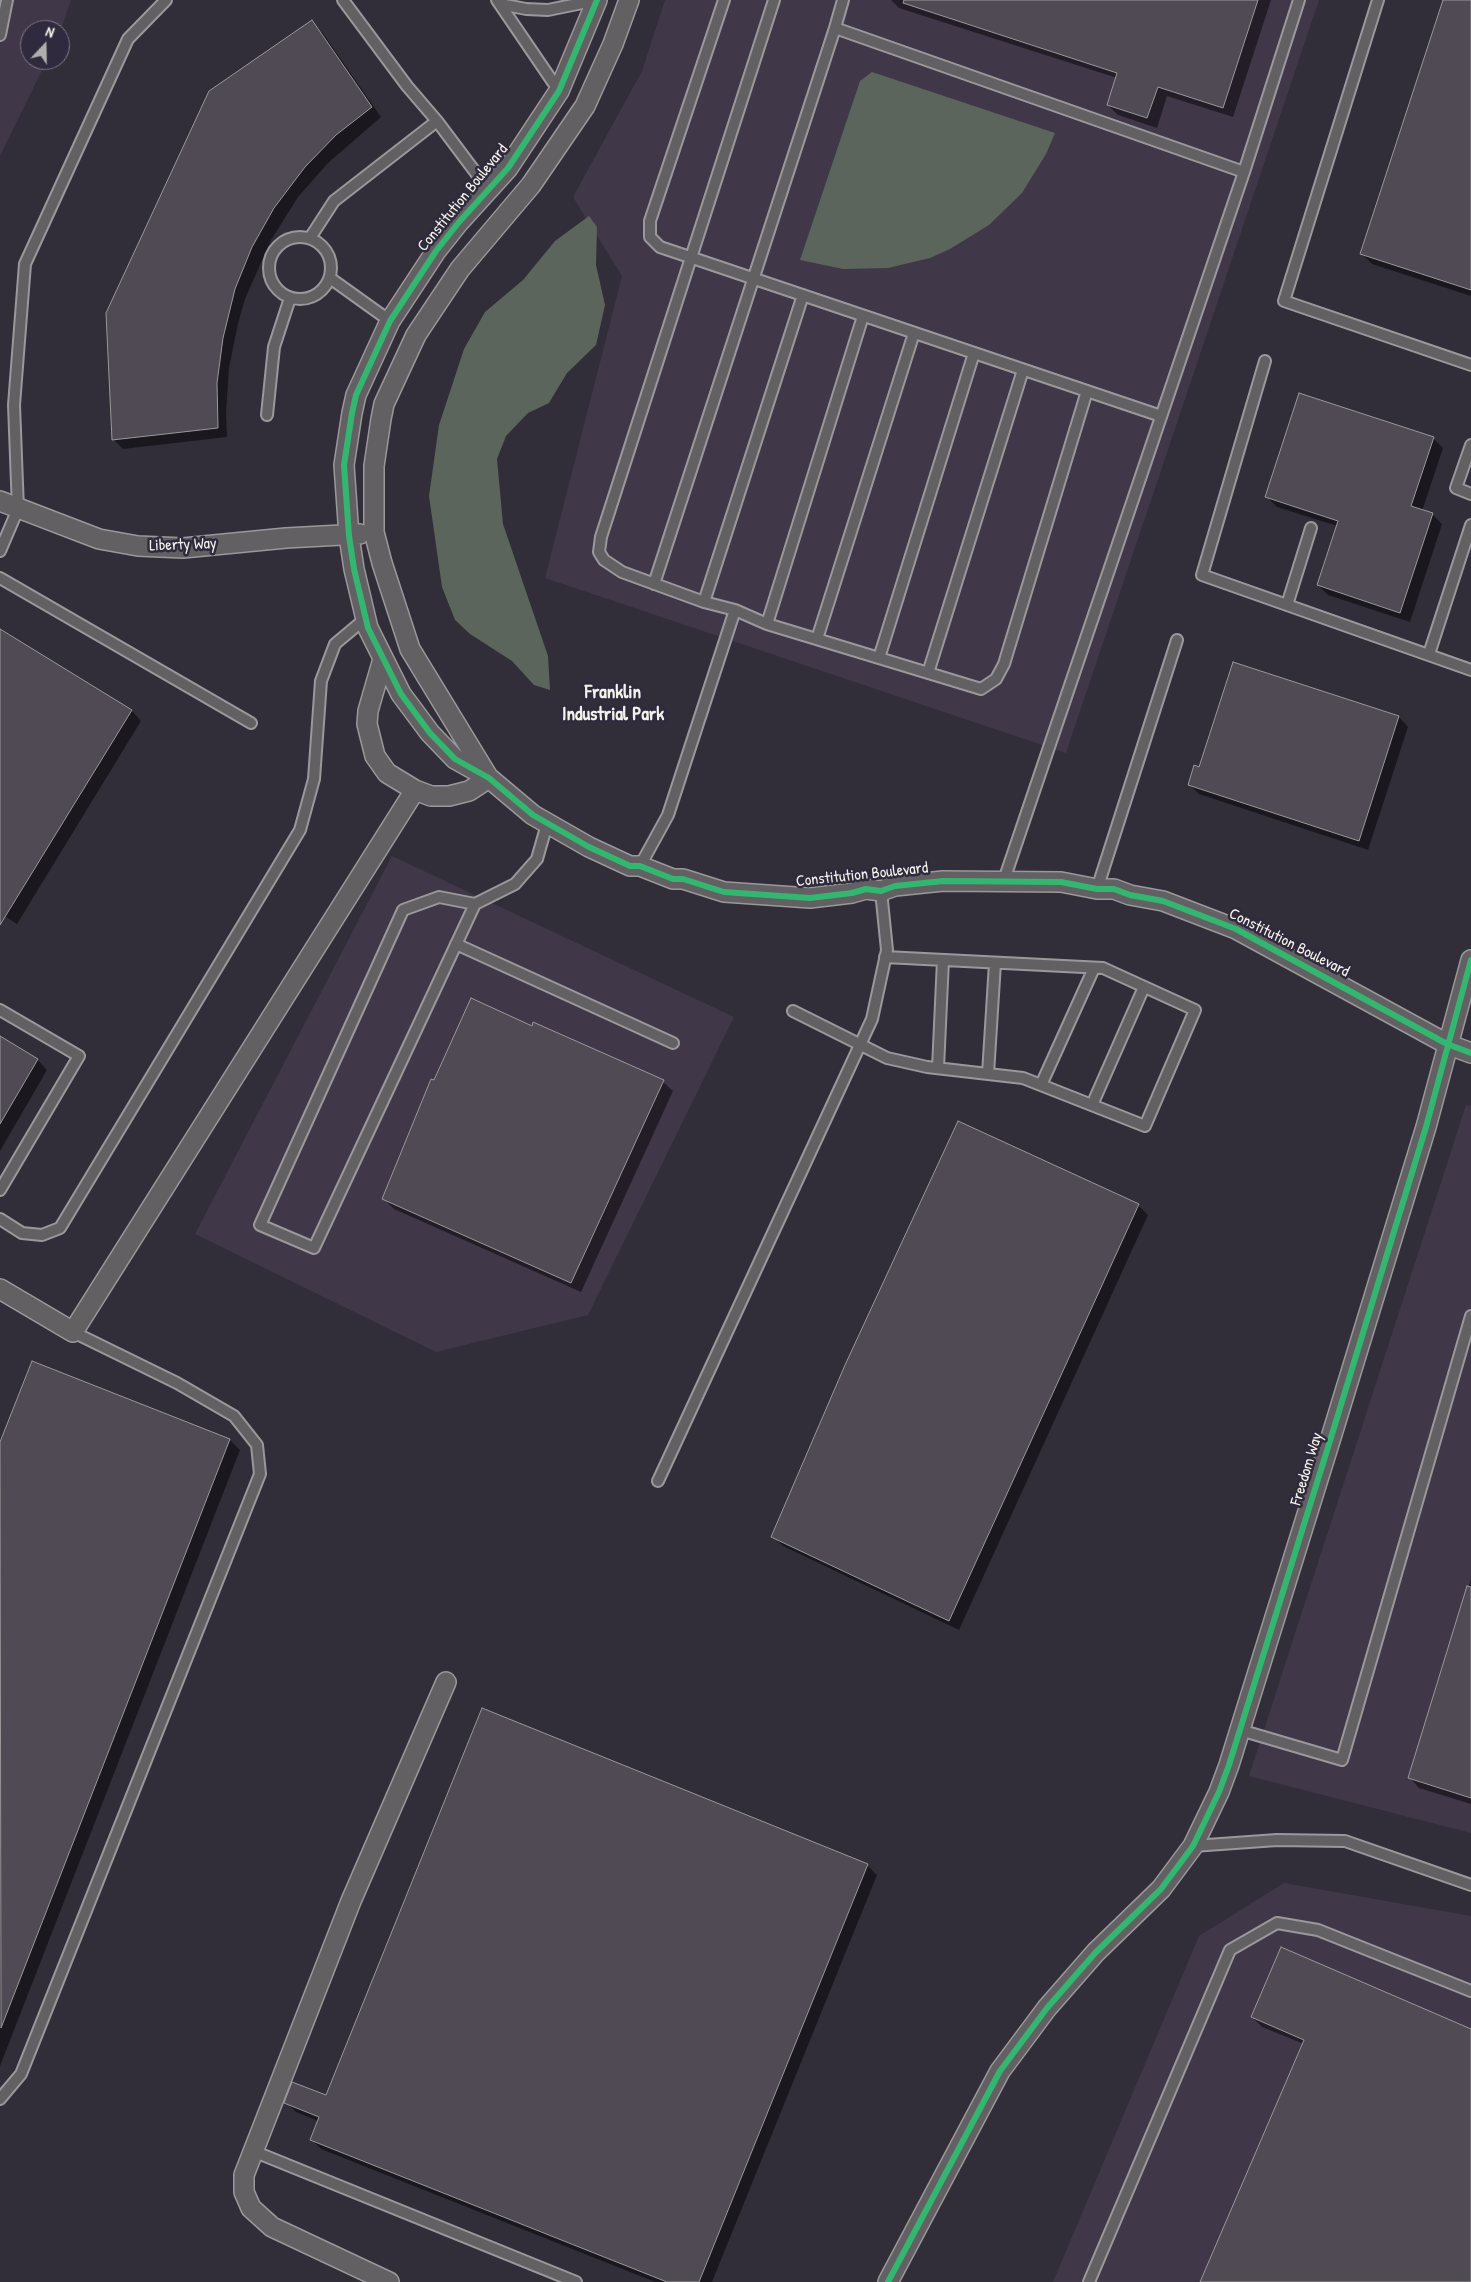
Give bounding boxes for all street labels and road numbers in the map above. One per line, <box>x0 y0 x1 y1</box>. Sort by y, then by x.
street label: Constitution Boulevard <box>414 140 512 256</box>
street label: Liberty Way <box>149 534 217 556</box>
street label: Constitution Boulevard <box>795 859 929 891</box>
street label: Constitution Boulevard <box>1226 904 1352 982</box>
street label: Freedom Way <box>1287 1430 1327 1508</box>

